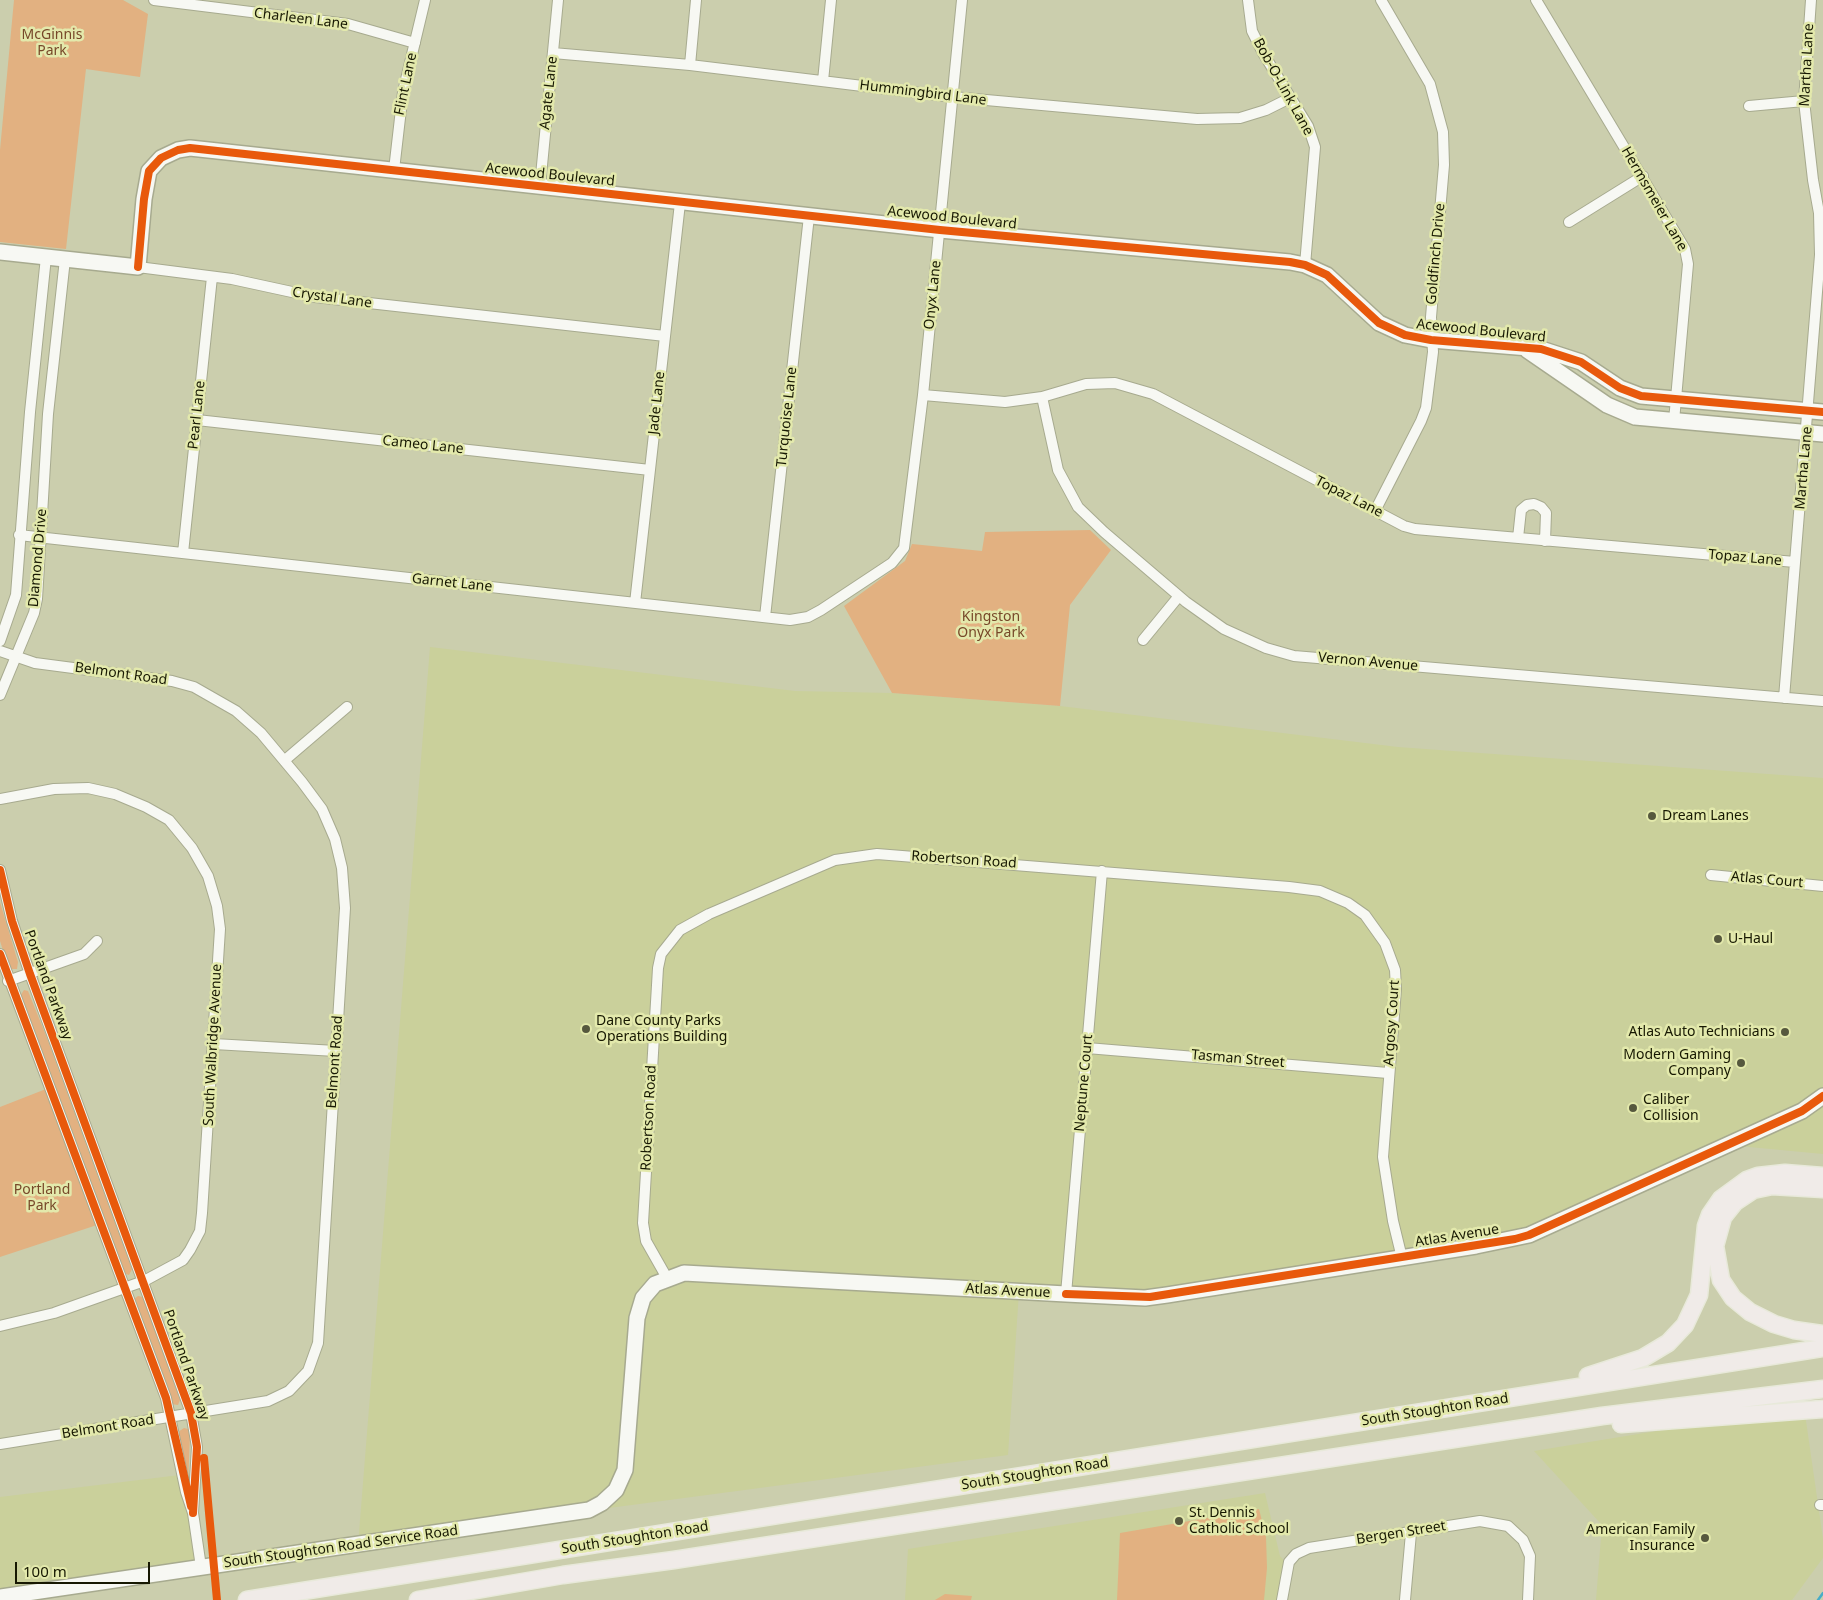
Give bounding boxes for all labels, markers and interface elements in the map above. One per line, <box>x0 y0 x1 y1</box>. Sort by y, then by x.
street label: Charleen Lane <box>253 5 349 33</box>
street label: Martha Lane <box>1796 23 1818 107</box>
park label: McGinnis Park <box>22 27 82 59</box>
street label: Bob-O-Link Lane <box>1249 35 1317 139</box>
street label: Flint Lane <box>391 51 421 117</box>
street label: Agate Lane <box>537 55 561 131</box>
street label: Hummingbird Lane <box>859 77 987 109</box>
street label: Hermsmeier Lane <box>1617 144 1691 254</box>
street label: Acewood Boulevard <box>484 160 616 190</box>
street label: Acewood Boulevard <box>886 203 1018 233</box>
street label: Goldfinch Drive <box>1423 203 1449 305</box>
street label: Onyx Lane <box>921 260 945 330</box>
street label: Crystal Lane <box>291 284 373 312</box>
street label: Acewood Boulevard <box>1415 316 1547 346</box>
street label: Turquoise Lane <box>773 366 801 468</box>
street label: Jade Lane <box>645 371 669 435</box>
street label: Pearl Lane <box>185 380 209 450</box>
street label: Martha Lane <box>1792 426 1816 510</box>
street label: Cameo Lane <box>382 432 464 458</box>
street label: Topaz Lane <box>1312 473 1386 521</box>
street label: Diamond Drive <box>25 508 51 608</box>
street label: Topaz Lane <box>1708 546 1782 570</box>
street label: Garnet Lane <box>411 570 493 596</box>
park label: Kingston Onyx Park <box>957 609 1025 642</box>
street label: Vernon Avenue <box>1317 649 1419 675</box>
street label: Belmont Road <box>74 659 168 689</box>
place label: Dream Lanes <box>1662 808 1749 824</box>
marker: Dream Lanes <box>1646 810 1658 822</box>
street label: Robertson Road <box>911 848 1017 872</box>
street label: Atlas Court <box>1730 868 1804 892</box>
street label: Portland Parkway <box>20 928 76 1042</box>
place label: U-Haul <box>1728 931 1773 947</box>
marker: U-Haul <box>1712 933 1724 945</box>
street label: South Walbridge Avenue <box>200 964 226 1126</box>
street label: Argosy Court <box>1381 980 1403 1066</box>
place label: Dane County Parks Operations Building <box>596 1013 727 1046</box>
street label: Belmont Road <box>323 1015 347 1109</box>
marker: Dane County Parks Operations Building <box>580 1023 592 1035</box>
place label: Atlas Auto Technicians <box>1629 1024 1775 1040</box>
marker: Atlas Auto Technicians <box>1779 1026 1791 1038</box>
street label: Neptune Court <box>1071 1034 1097 1132</box>
street label: Tasman Street <box>1191 1047 1285 1071</box>
place label: Modern Gaming Company <box>1623 1047 1731 1080</box>
marker: Modern Gaming Company <box>1735 1057 1747 1069</box>
street label: Robertson Road <box>638 1065 660 1171</box>
place label: Caliber Collision <box>1643 1092 1699 1124</box>
marker: Caliber Collision <box>1627 1102 1639 1114</box>
park label: Portland Park <box>14 1182 70 1214</box>
street label: Atlas Avenue <box>1414 1221 1500 1251</box>
street label: Atlas Avenue <box>965 1280 1051 1302</box>
street label: Portland Parkway <box>159 1308 213 1422</box>
street label: South Stoughton Road <box>1360 1390 1510 1430</box>
street label: Belmont Road <box>61 1411 155 1443</box>
street label: South Stoughton Road <box>960 1454 1110 1494</box>
place label: St. Dennis Catholic School <box>1189 1505 1289 1538</box>
marker: St. Dennis Catholic School <box>1173 1515 1185 1527</box>
street label: South Stoughton Road <box>560 1518 710 1558</box>
street label: Bergen Street <box>1355 1518 1447 1548</box>
street label: South Stoughton Road Service Road <box>223 1522 459 1572</box>
place label: American Family Insurance <box>1586 1522 1695 1554</box>
marker: American Family Insurance <box>1699 1532 1711 1544</box>
scale bar <box>18 1552 152 1584</box>
text: 100 m <box>23 1561 67 1581</box>

